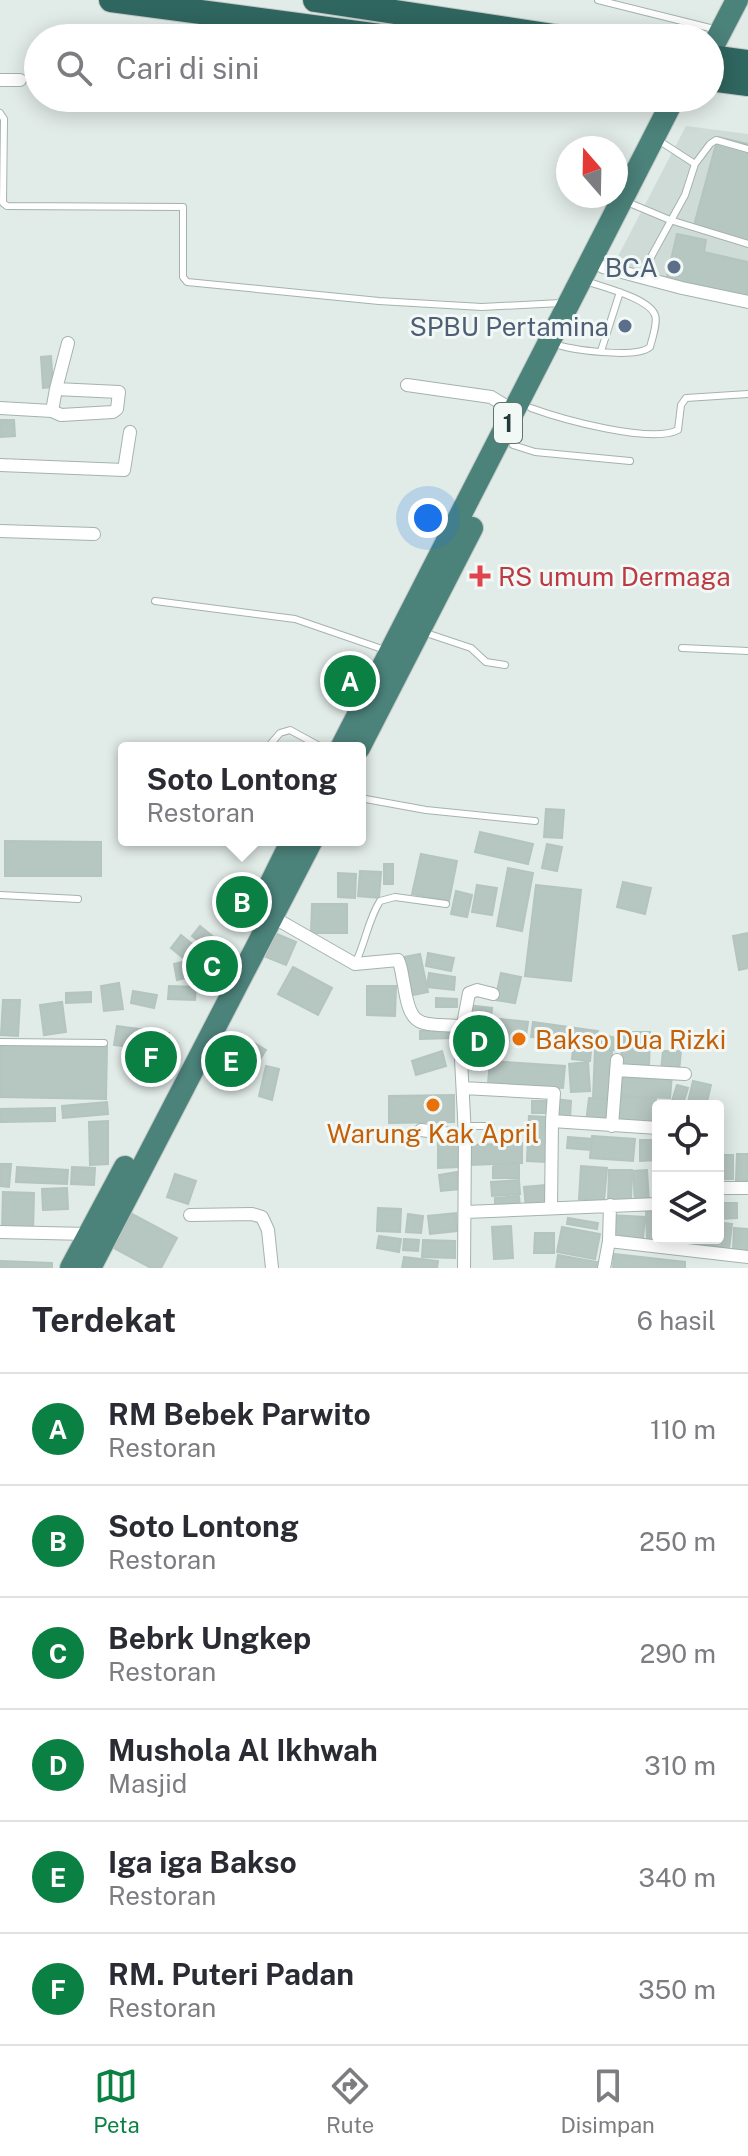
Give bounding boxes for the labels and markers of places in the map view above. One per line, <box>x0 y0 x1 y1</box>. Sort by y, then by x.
place label: BCA <box>605 252 658 283</box>
marker: BCA <box>665 258 683 276</box>
place label: SPBU Pertamina <box>409 311 609 342</box>
marker: SPBU Pertamina <box>616 317 634 335</box>
place label: RS umum Dermaga <box>498 561 731 592</box>
marker: RS umum Dermaga <box>469 565 491 587</box>
pin: A <box>324 651 376 711</box>
pin: B <box>216 872 268 932</box>
pin: C <box>186 936 238 996</box>
pin: D <box>453 1011 505 1071</box>
place label: Bakso Dua Rizki <box>535 1024 726 1055</box>
pin: F <box>125 1027 177 1087</box>
marker: Bakso Dua Rizki <box>510 1030 528 1048</box>
pin: E <box>205 1031 257 1091</box>
marker: Warung Kak April <box>424 1096 442 1114</box>
place label: Warung Kak April <box>327 1118 539 1149</box>

